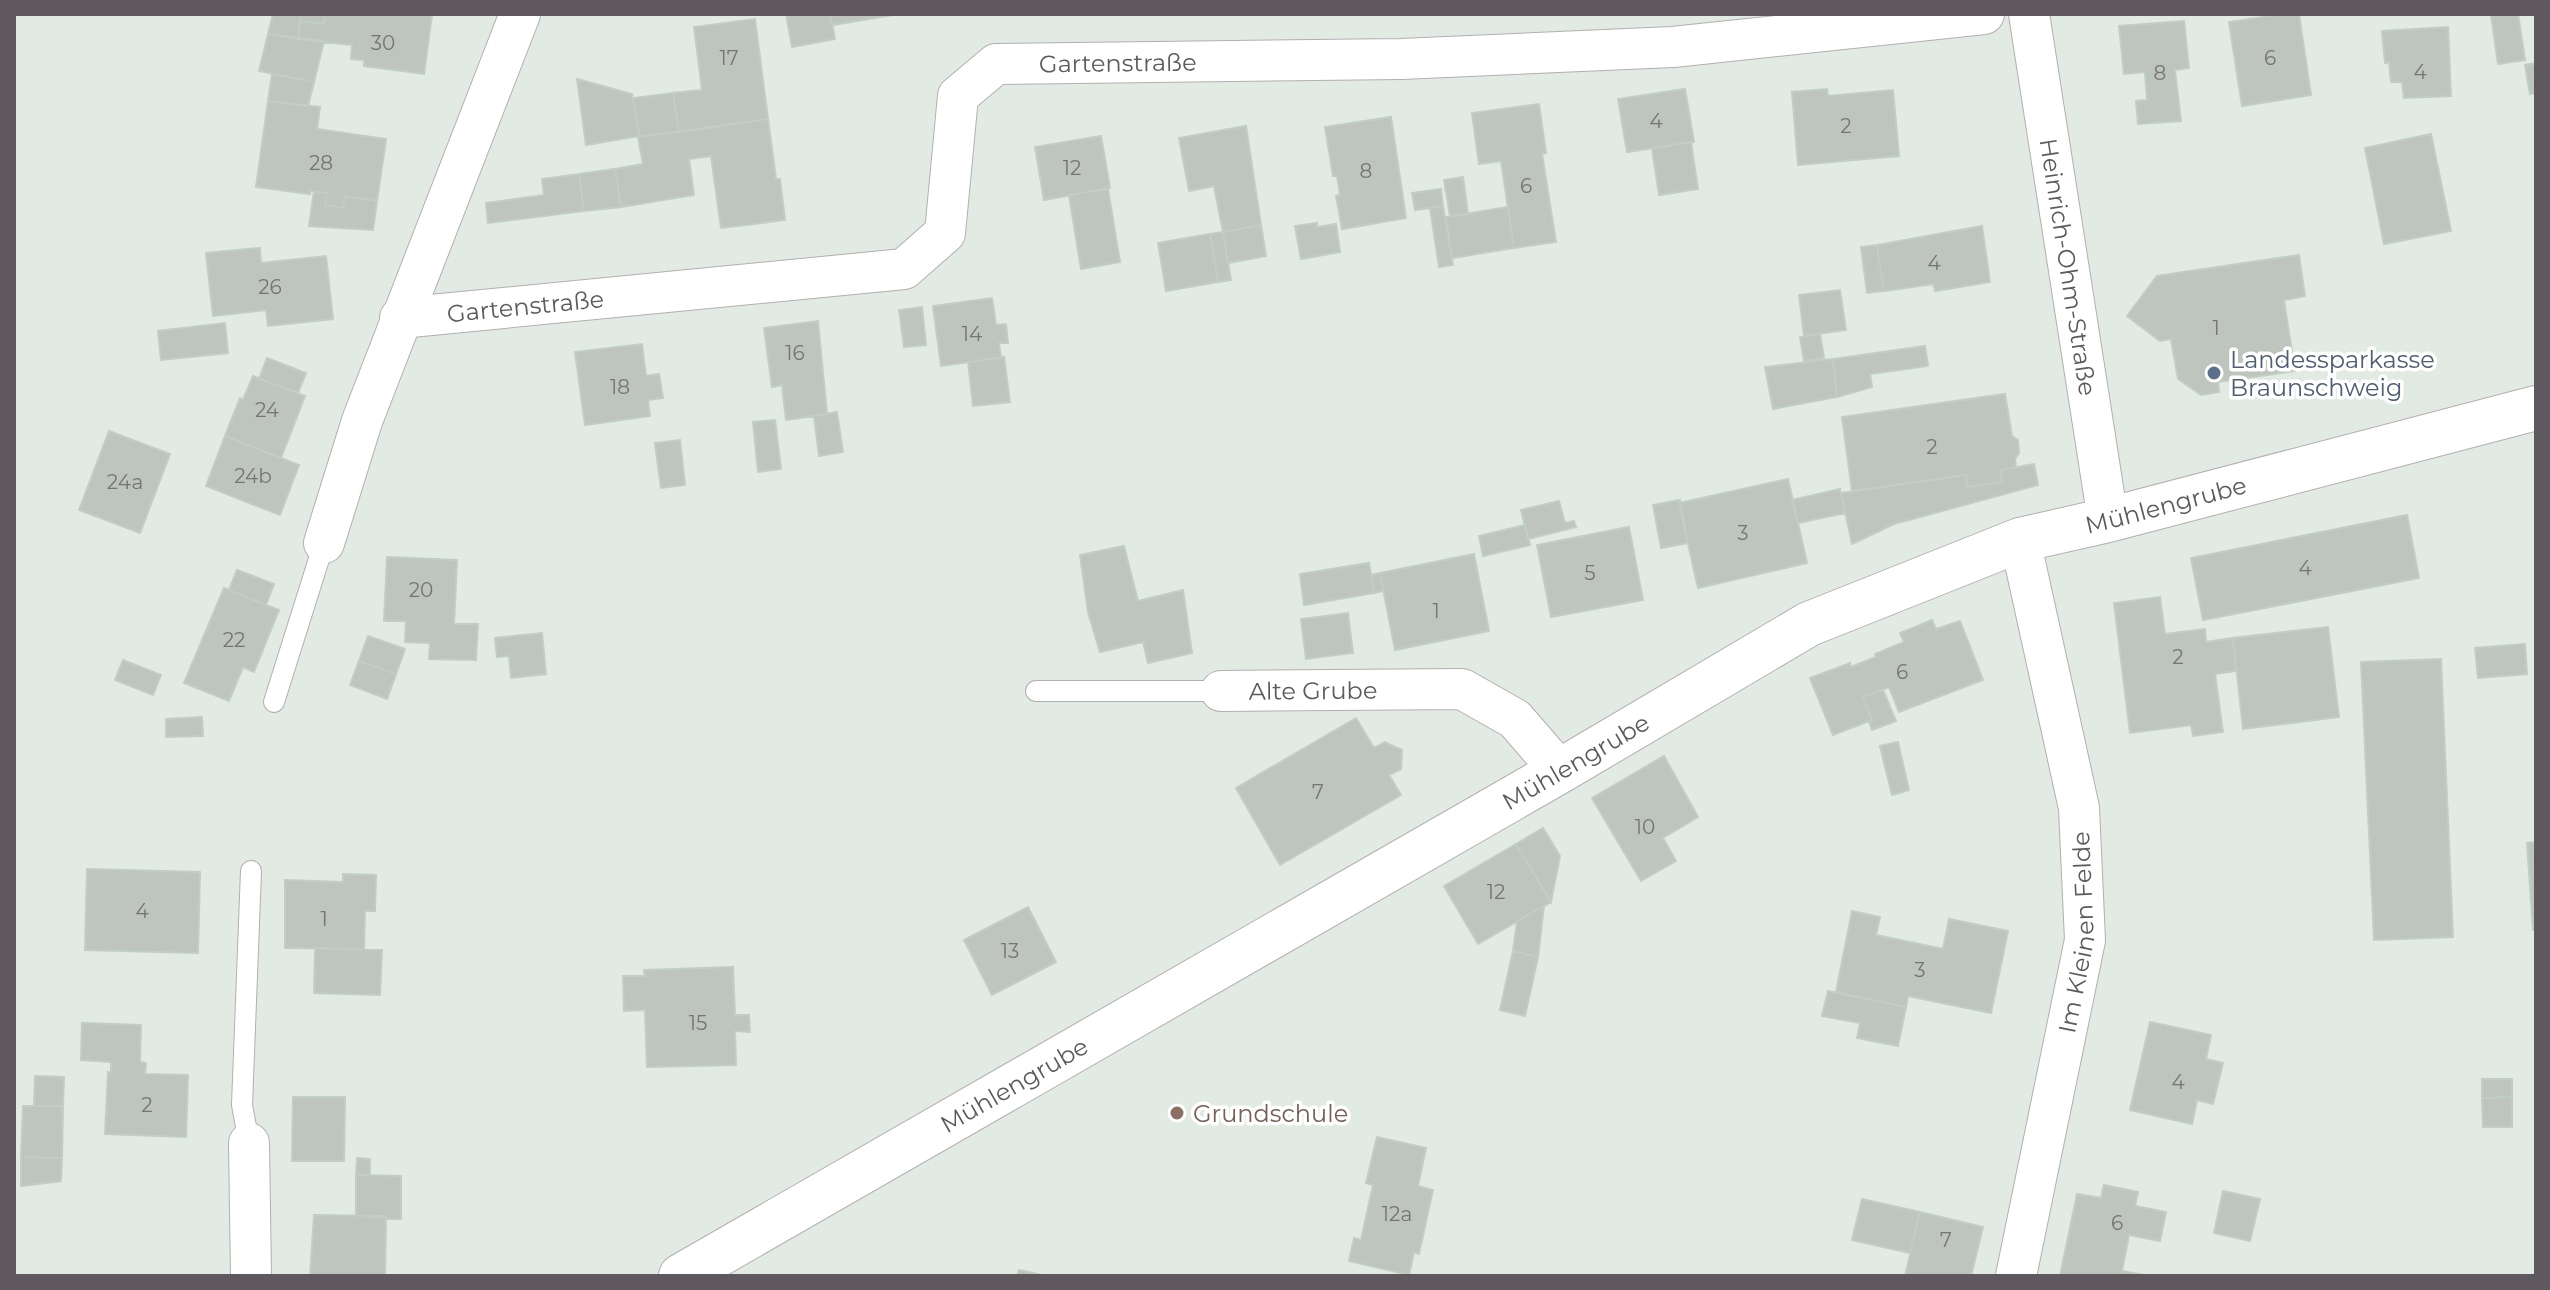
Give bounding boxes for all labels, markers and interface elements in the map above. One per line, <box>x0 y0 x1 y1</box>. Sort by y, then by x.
house number: 30 <box>371 31 395 55</box>
house number: 17 <box>720 46 739 70</box>
house number: 6 <box>2264 46 2276 70</box>
street label: Gartenstraße <box>1039 47 1197 78</box>
house number: 4 <box>2413 60 2427 84</box>
house number: 8 <box>2154 61 2166 85</box>
house number: 4 <box>1649 109 1663 133</box>
house number: 2 <box>1840 114 1852 138</box>
street label: Heinrich-Ohm-Straße <box>2034 136 2103 398</box>
house number: 28 <box>309 151 333 175</box>
house number: 12 <box>1063 156 1081 180</box>
house number: 8 <box>1360 159 1372 183</box>
house number: 6 <box>1520 174 1532 198</box>
house number: 4 <box>1927 251 1941 275</box>
house number: 26 <box>258 275 282 299</box>
street label: Gartenstraße <box>446 284 605 328</box>
house number: 1 <box>2212 316 2220 340</box>
house number: 14 <box>962 322 982 346</box>
house number: 16 <box>785 341 805 365</box>
place label: Landessparkasse Braunschweig <box>2230 345 2435 402</box>
marker: Landessparkasse Braunschweig <box>2205 364 2223 382</box>
house number: 18 <box>610 375 630 399</box>
house number: 24 <box>255 398 279 422</box>
house number: 2 <box>1926 435 1938 459</box>
house number: 24b <box>234 464 272 488</box>
house number: 24a <box>107 470 143 494</box>
street label: Mühlengrube <box>2082 470 2250 539</box>
house number: 3 <box>1737 521 1749 545</box>
house number: 4 <box>2298 556 2312 580</box>
house number: 5 <box>1584 561 1596 585</box>
house number: 20 <box>409 578 433 602</box>
house number: 1 <box>1432 599 1440 623</box>
house number: 22 <box>223 628 245 652</box>
house number: 2 <box>2172 645 2184 669</box>
house number: 6 <box>1896 660 1908 684</box>
street label: Alte Grube <box>1249 675 1377 705</box>
street label: Mühlengrube <box>1497 707 1654 816</box>
house number: 7 <box>1312 780 1324 804</box>
house number: 10 <box>1635 815 1655 839</box>
street label: Im Kleinen Felde <box>2052 831 2100 1036</box>
house number: 12 <box>1487 880 1505 904</box>
house number: 4 <box>135 899 149 923</box>
house number: 1 <box>320 907 328 931</box>
house number: 13 <box>1001 939 1019 963</box>
house number: 3 <box>1914 958 1926 982</box>
house number: 15 <box>689 1011 707 1035</box>
street label: Mühlengrube <box>935 1031 1093 1139</box>
house number: 4 <box>2171 1070 2185 1094</box>
house number: 2 <box>141 1093 153 1117</box>
place label: Grundschule <box>1193 1099 1348 1128</box>
marker: Grundschule <box>1168 1104 1186 1122</box>
house number: 12a <box>1382 1202 1412 1226</box>
house number: 6 <box>2111 1211 2123 1235</box>
house number: 7 <box>1940 1228 1952 1252</box>

